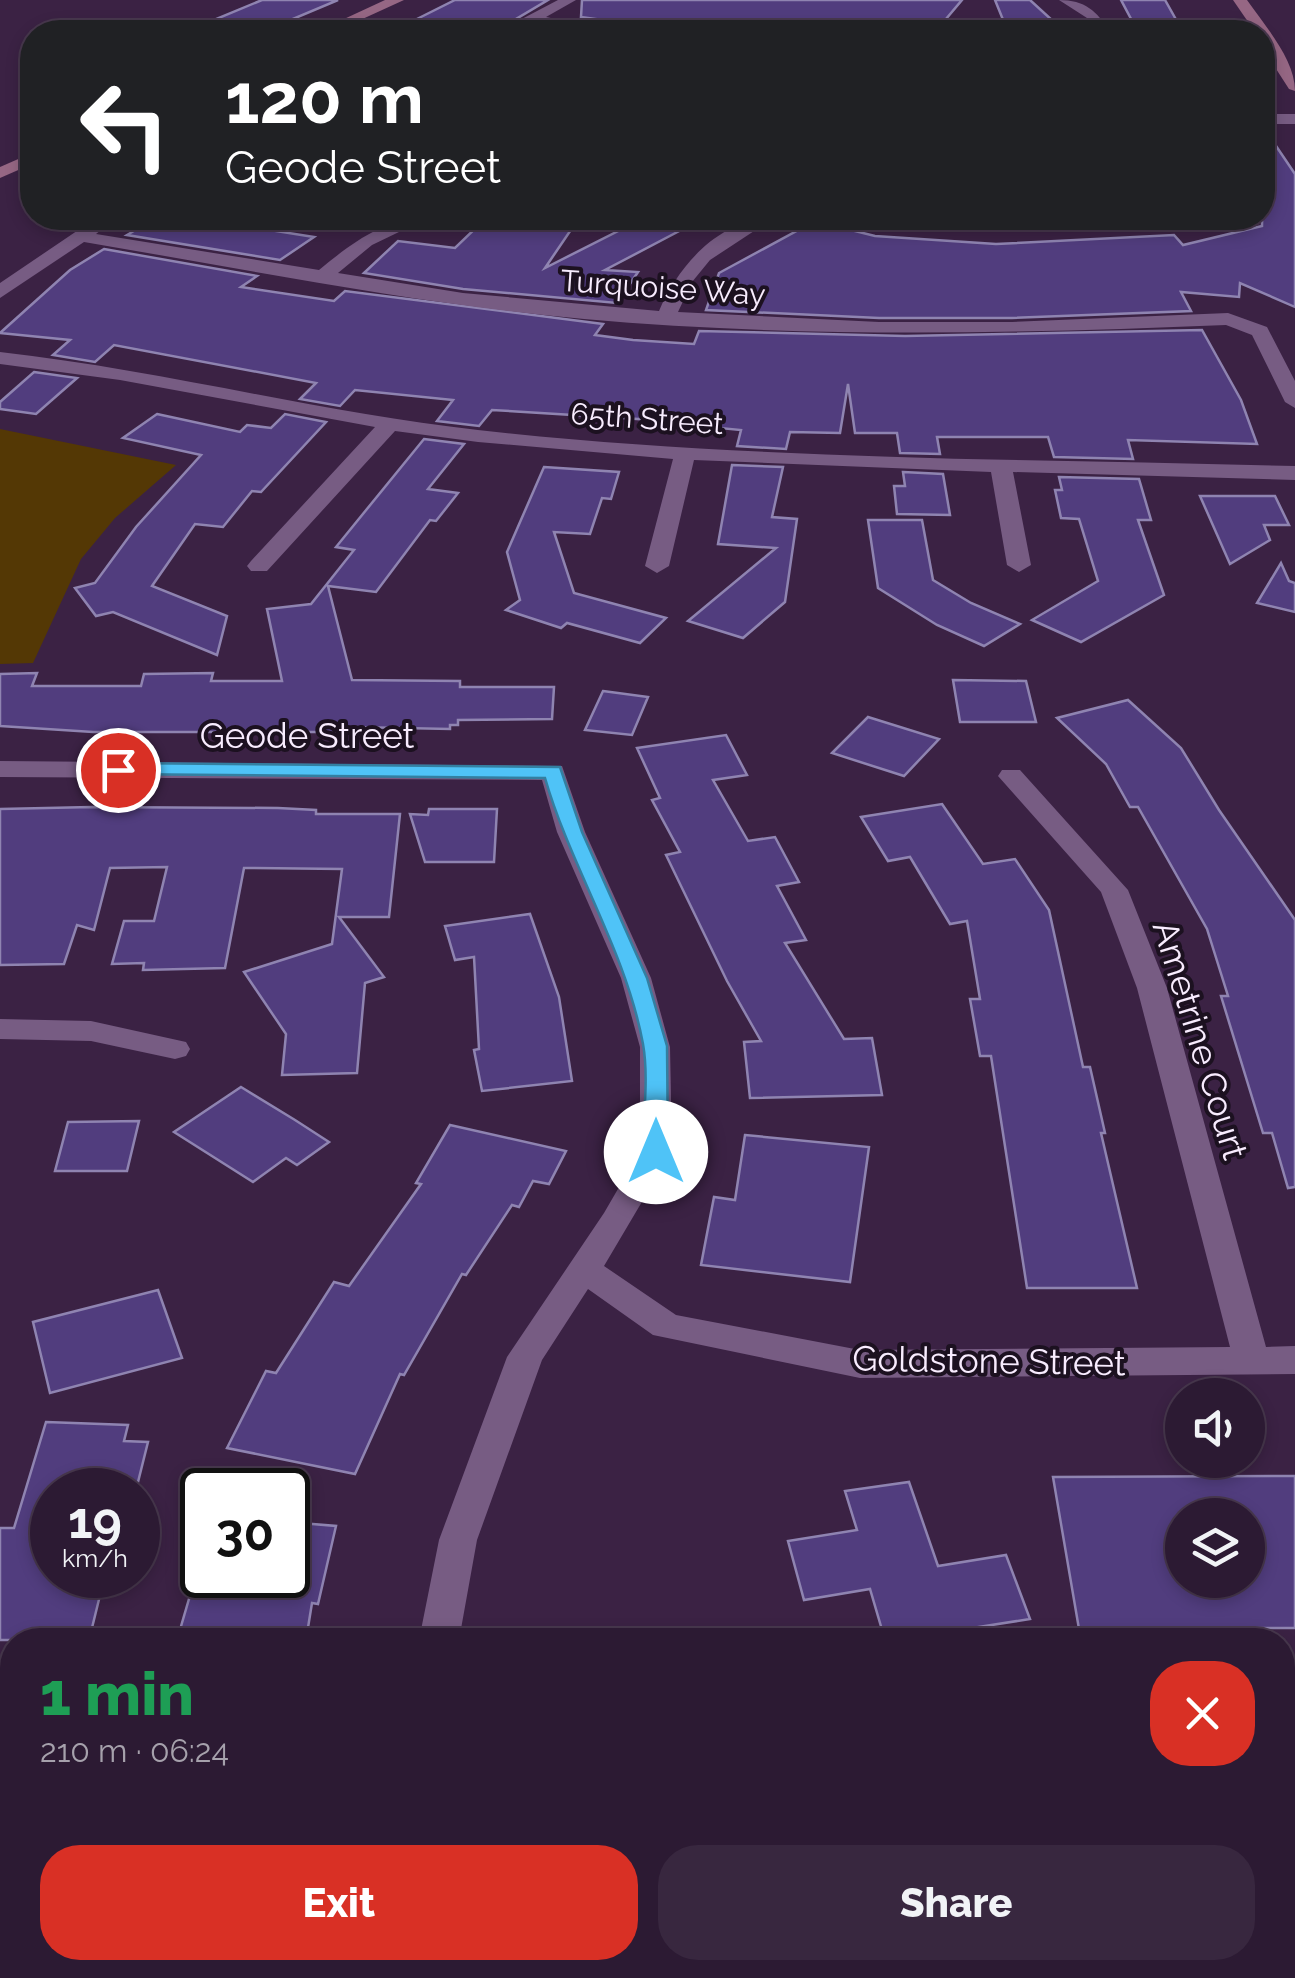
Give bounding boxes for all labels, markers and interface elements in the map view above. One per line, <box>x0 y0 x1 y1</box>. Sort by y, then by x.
text: 120 m <box>225 57 424 139</box>
icon: left <box>60 60 190 190</box>
text: Geode Street <box>225 141 501 194</box>
street label: Turquoise Way <box>560 263 767 312</box>
street label: 65th Street <box>570 396 724 441</box>
street label: Geode Street <box>200 715 415 756</box>
pin <box>76 728 161 813</box>
icon: arrive <box>91 743 146 798</box>
street label: Ametrine Court <box>1145 916 1256 1164</box>
position arrow <box>604 1100 708 1204</box>
street label: Goldstone Street <box>852 1338 1126 1383</box>
map controls <box>1165 1378 1265 1598</box>
button: sound <box>1165 1378 1265 1478</box>
speed limit sign: 30 <box>180 1468 310 1598</box>
text: 19 <box>68 1491 122 1550</box>
button: layers <box>1165 1498 1265 1598</box>
text: km/h <box>62 1543 128 1573</box>
text: 1 min <box>40 1659 194 1729</box>
button: close <box>1150 1661 1255 1766</box>
text: 210 m · 06:24 <box>40 1732 229 1769</box>
button: Exit <box>40 1845 638 1960</box>
button: Share <box>658 1845 1255 1960</box>

